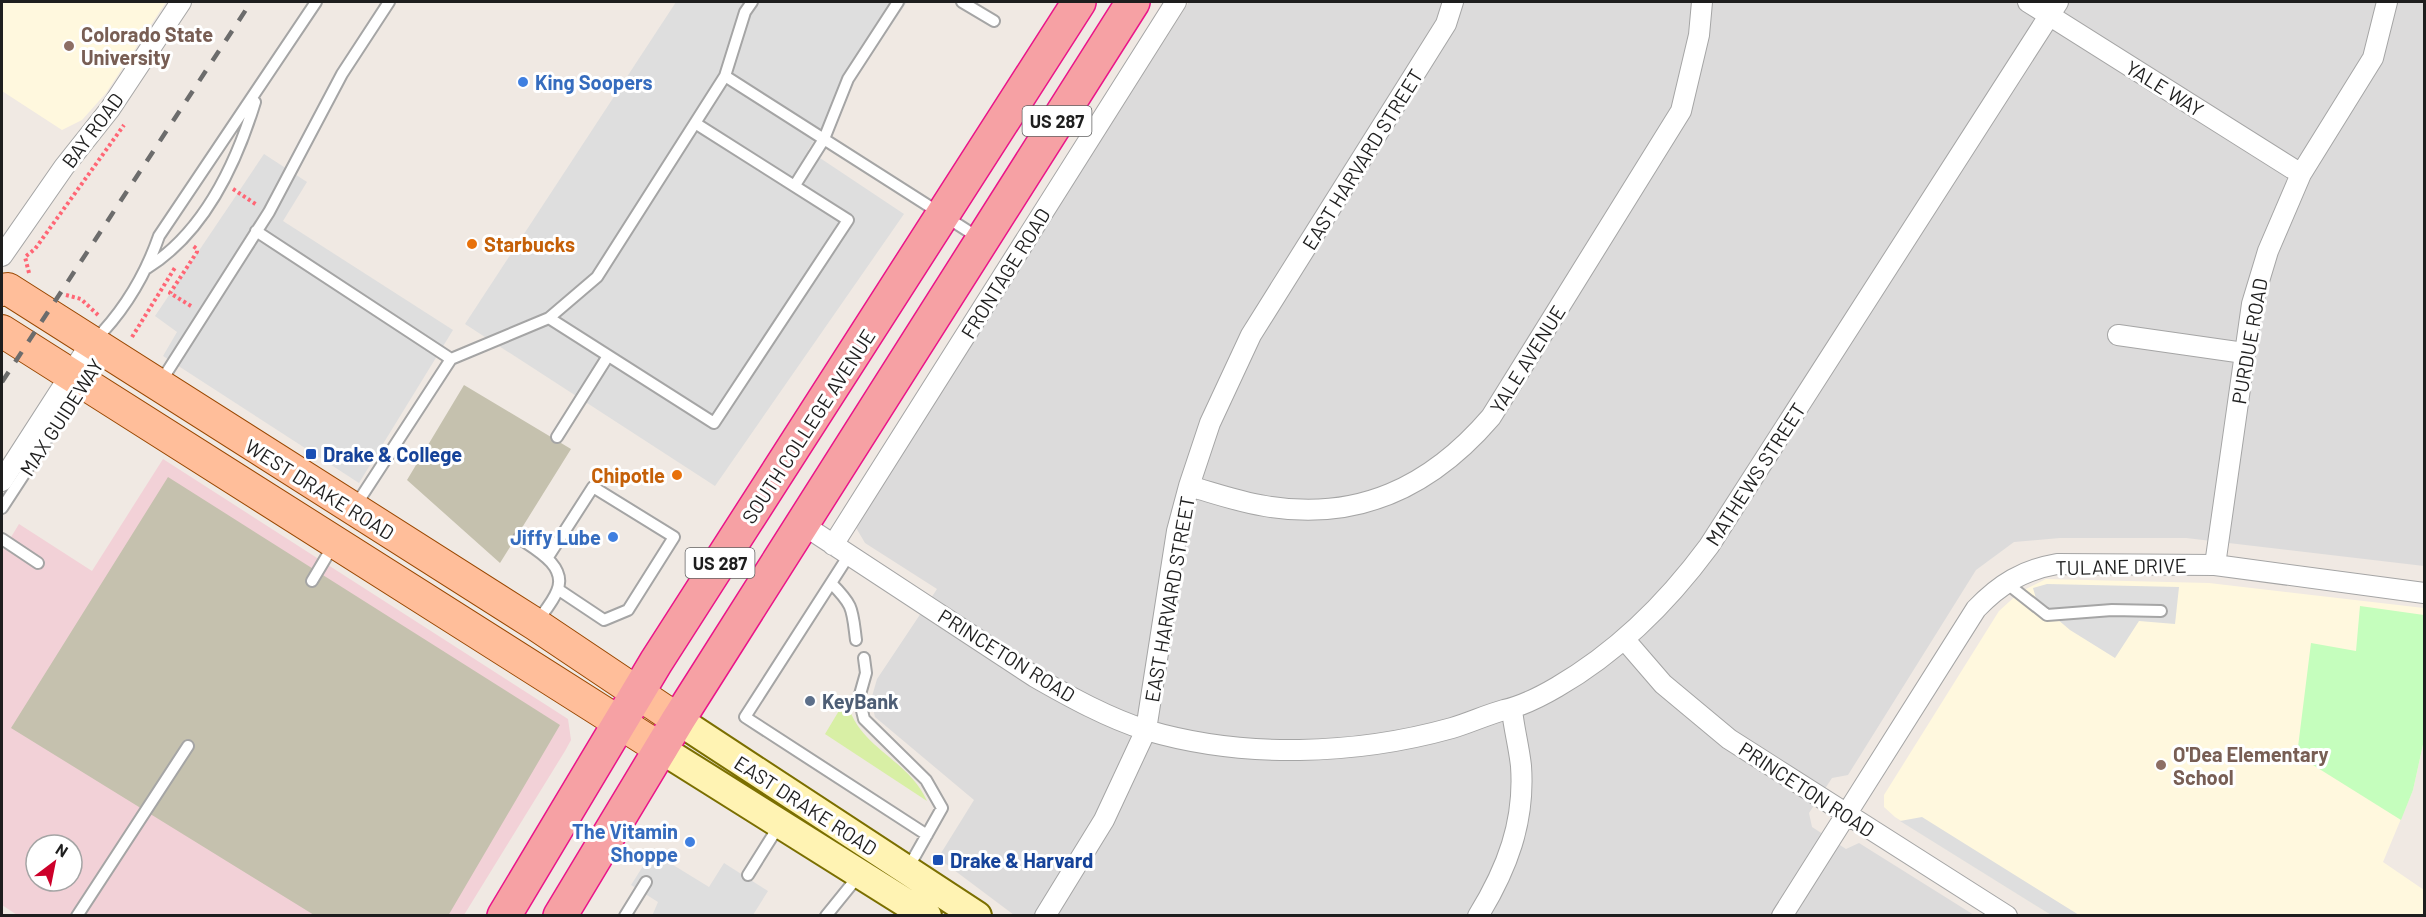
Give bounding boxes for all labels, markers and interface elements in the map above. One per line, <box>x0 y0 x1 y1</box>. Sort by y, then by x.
place label: Colorado State University <box>81 22 213 69</box>
marker: Colorado State University <box>62 39 76 53</box>
street label: YALE WAY <box>2122 55 2208 121</box>
street label: EAST HARVARD STREET <box>1297 64 1427 254</box>
place label: King Soopers <box>535 70 653 94</box>
marker: King Soopers <box>516 75 530 89</box>
street label: BAY ROAD <box>56 88 128 172</box>
road number: US 287 <box>1022 106 1092 136</box>
street label: FRONTAGE ROAD <box>955 203 1055 343</box>
place label: Starbucks <box>484 232 575 256</box>
marker: Starbucks <box>465 237 479 251</box>
street label: PURDUE ROAD <box>2226 276 2272 406</box>
street label: YALE AVENUE <box>1484 301 1570 417</box>
street label: SOUTH COLLEGE AVENUE <box>736 324 880 528</box>
street label: MAX GUIDEWAY <box>14 354 108 480</box>
street label: MATHEWS STREET <box>1700 398 1810 550</box>
street label: WEST DRAKE ROAD <box>241 434 399 544</box>
place label: Drake & College <box>323 442 462 466</box>
marker: Drake & College <box>304 447 318 461</box>
place label: Chipotle <box>591 463 665 487</box>
marker: Chipotle <box>670 468 684 482</box>
street label: EAST HARVARD STREET <box>1139 494 1199 704</box>
place label: Jiffy Lube <box>510 525 601 549</box>
marker: Jiffy Lube <box>606 530 620 544</box>
road number: US 287 <box>686 548 754 578</box>
street label: TULANE DRIVE <box>2055 553 2187 579</box>
street label: PRINCETON ROAD <box>934 603 1080 707</box>
place label: KeyBank <box>822 689 899 713</box>
marker: KeyBank <box>803 694 817 708</box>
street label: PRINCETON ROAD <box>1735 736 1879 842</box>
place label: O'Dea Elementary School <box>2173 742 2329 789</box>
street label: EAST DRAKE ROAD <box>730 750 882 860</box>
marker: O'Dea Elementary School <box>2154 758 2168 772</box>
place label: The Vitamin Shoppe <box>572 819 678 866</box>
north arrow <box>24 833 84 893</box>
marker: The Vitamin Shoppe <box>683 835 697 849</box>
text: N <box>53 839 72 861</box>
place label: Drake & Harvard <box>950 848 1093 872</box>
marker: Drake & Harvard <box>931 853 945 867</box>

